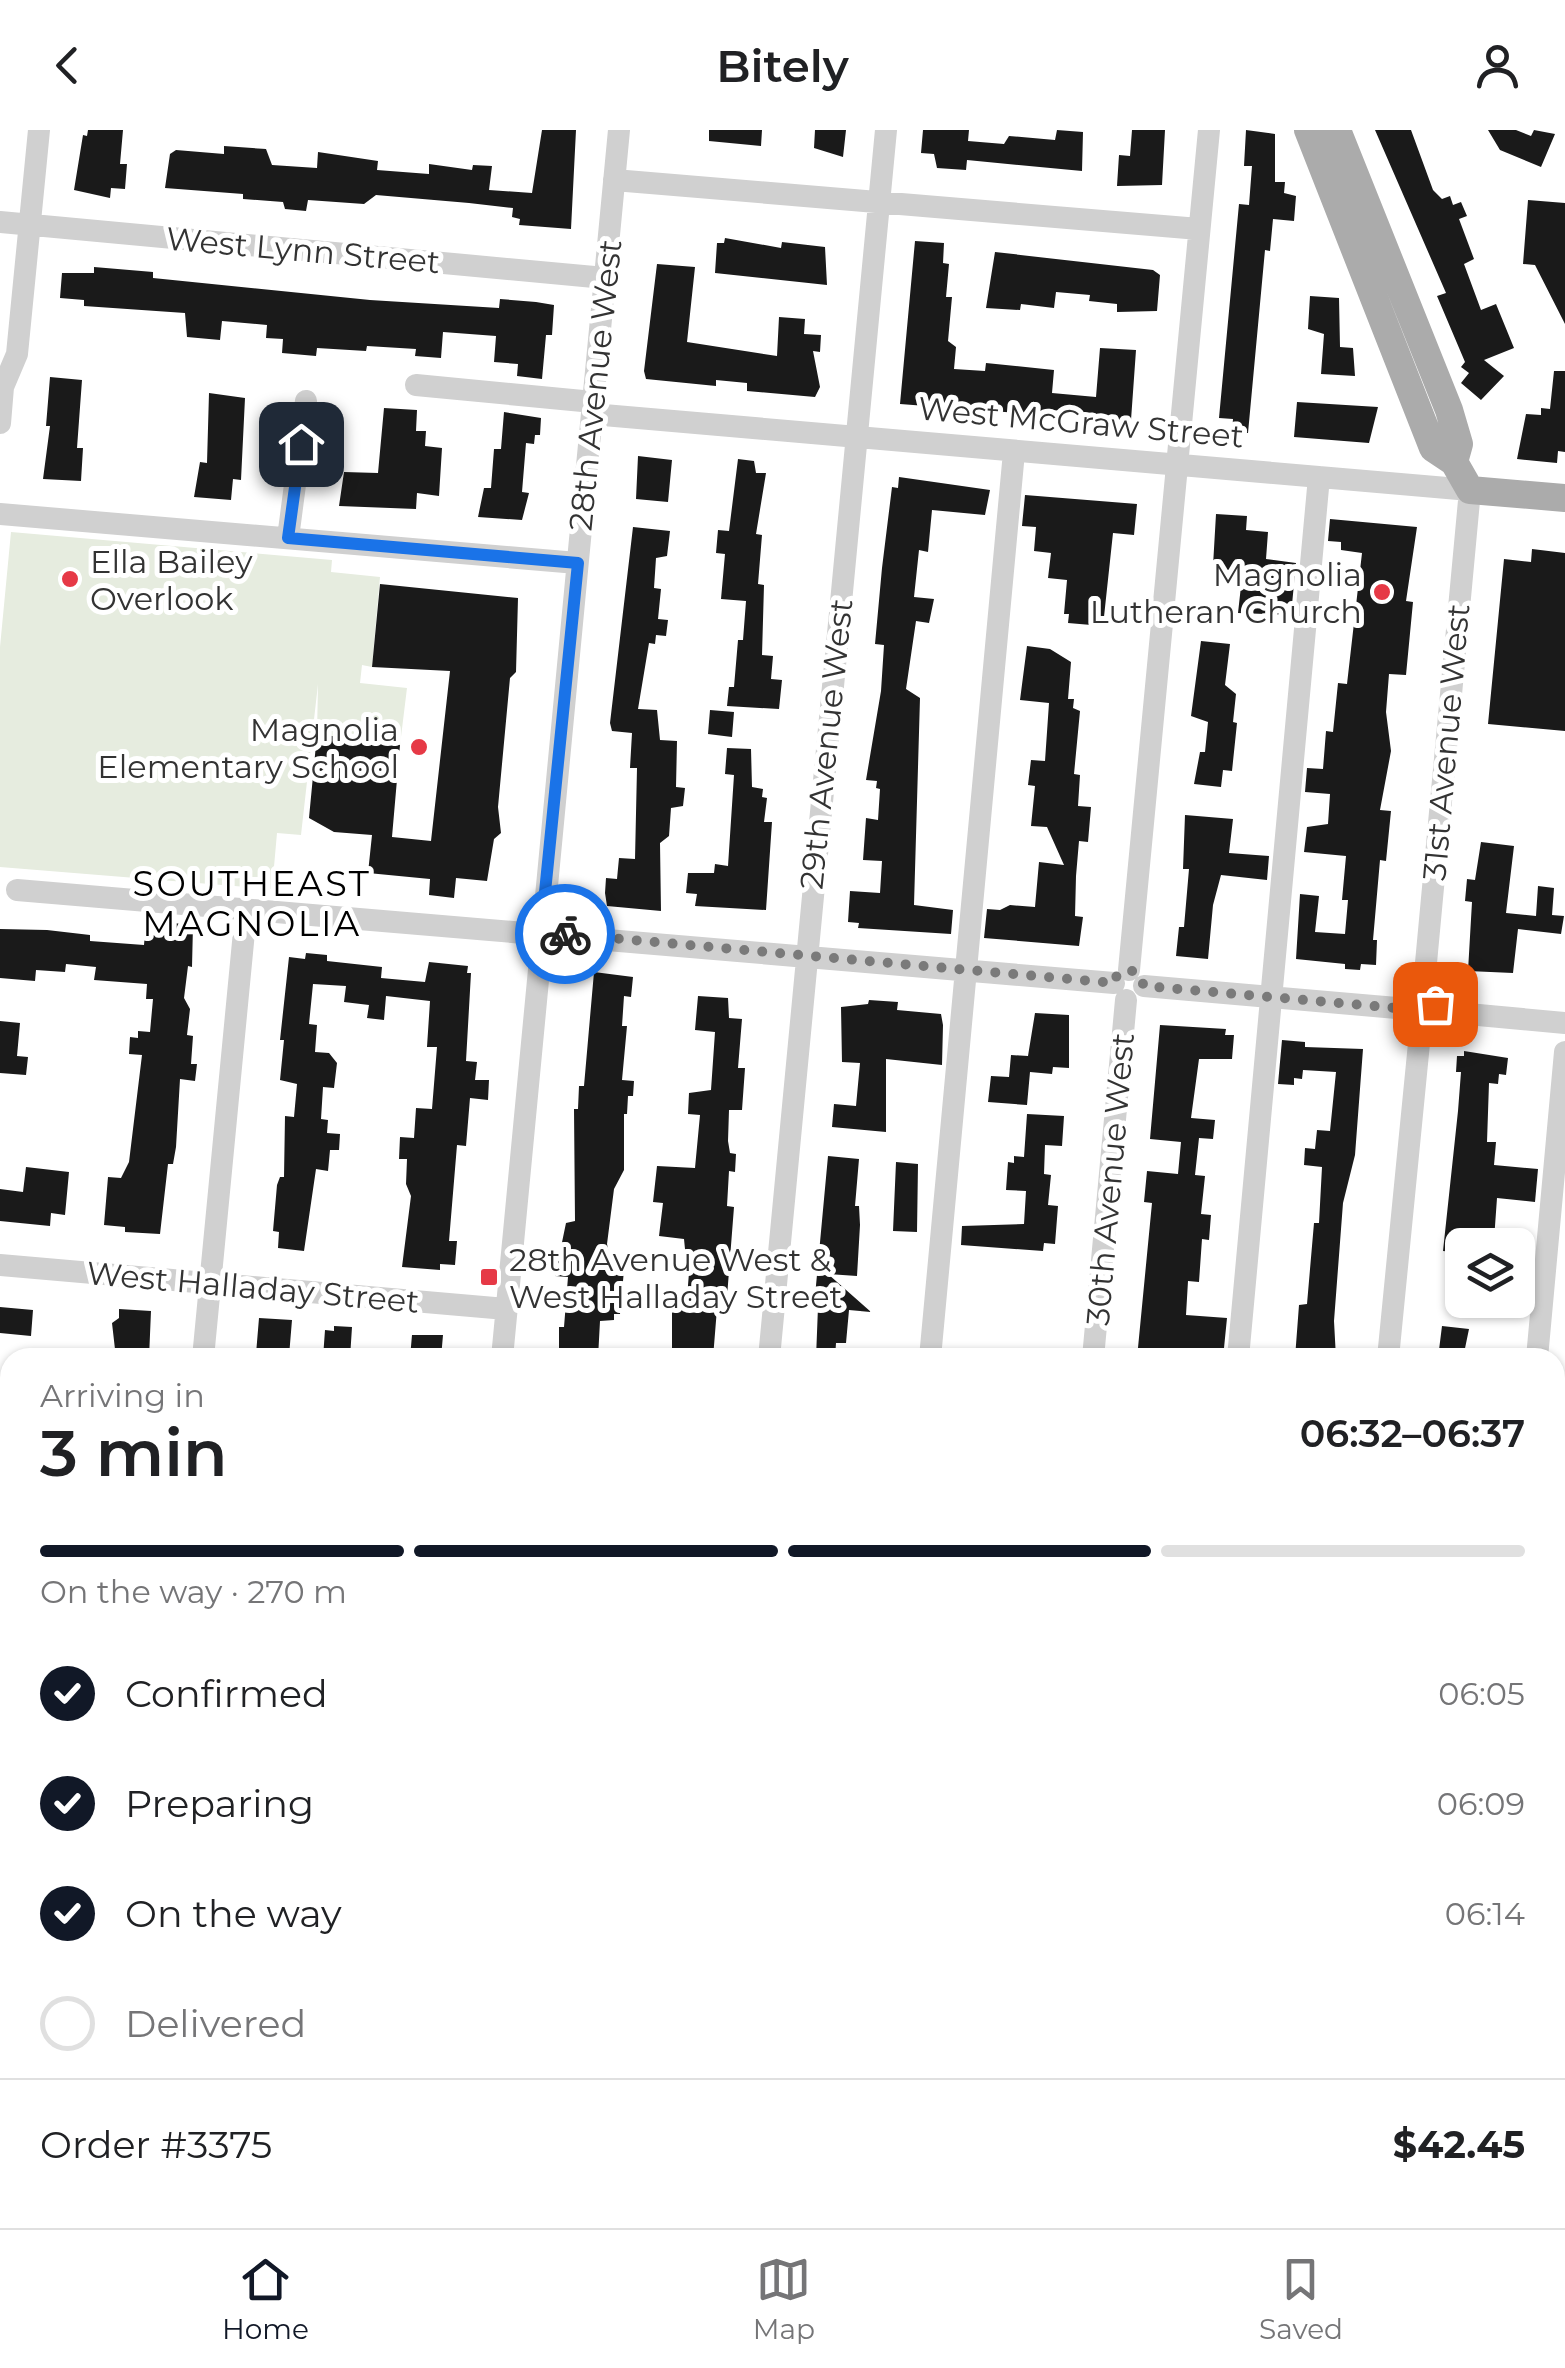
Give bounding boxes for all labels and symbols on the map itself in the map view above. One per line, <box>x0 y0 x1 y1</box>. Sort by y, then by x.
street label: West Lynn Street <box>164 219 442 281</box>
street label: 28th Avenue West <box>560 238 630 532</box>
street label: West McGraw Street <box>917 388 1245 456</box>
pin <box>259 402 344 487</box>
place label: Ella Bailey Overlook <box>90 542 253 618</box>
place label: Magnolia Lutheran Church <box>1090 555 1362 631</box>
marker: Ella Bailey Overlook <box>59 568 81 590</box>
marker: Magnolia Lutheran Church <box>1371 581 1393 603</box>
street label: 29th Avenue West <box>791 597 861 891</box>
street label: 31st Avenue West <box>1414 602 1478 882</box>
place label: Magnolia Elementary School <box>97 710 399 786</box>
marker: Magnolia Elementary School <box>408 736 430 758</box>
district label: SOUTHEAST MAGNOLIA <box>133 862 371 945</box>
courier <box>515 884 615 984</box>
pin <box>1393 962 1478 1047</box>
street label: 30th Avenue West <box>1078 1031 1142 1327</box>
place label: 28th Avenue West & West Halladay Street <box>509 1240 843 1316</box>
street label: West Halladay Street <box>85 1253 421 1321</box>
marker: 28th Avenue West & West Halladay Street <box>478 1266 500 1288</box>

